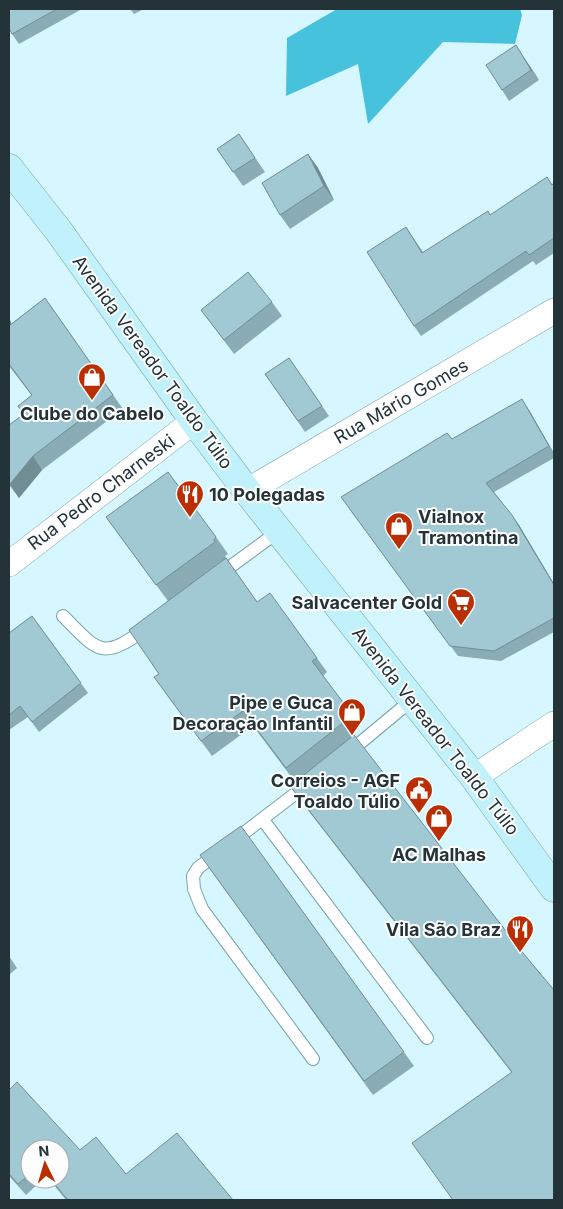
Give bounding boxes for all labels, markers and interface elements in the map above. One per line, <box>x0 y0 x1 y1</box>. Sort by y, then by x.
street label: Avenida Vereador Toaldo Túlio <box>69 251 237 473</box>
street label: Rua Mário Gomes <box>330 354 472 448</box>
shop icon: Clube do Cabelo <box>77 362 107 401</box>
place label: Clube do Cabelo <box>20 403 164 424</box>
street label: Rua Pedro Charneski <box>23 430 179 554</box>
restaurant icon: 10 Polegadas <box>175 479 205 518</box>
place label: 10 Polegadas <box>209 484 325 505</box>
place label: ViaInox Tramontina <box>418 506 518 548</box>
shop icon: ViaInox Tramontina <box>384 511 414 550</box>
supermarket icon: Salvacenter Gold <box>446 587 476 626</box>
place label: Salvacenter Gold <box>292 592 442 613</box>
street label: Avenida Vereador Toaldo Túlio <box>348 623 524 839</box>
place label: Pipe e Guca Decoração Infantil <box>173 692 333 734</box>
shop icon: Pipe e Guca Decoração Infantil <box>337 697 367 736</box>
place label: Correios - AGF Toaldo Túlio <box>271 770 400 812</box>
public building icon: Correios - AGF Toaldo Túlio <box>404 775 434 814</box>
shop icon: AC Malhas <box>424 803 454 842</box>
place label: AC Malhas <box>392 844 486 865</box>
restaurant icon: Vila São Braz <box>505 914 535 953</box>
place label: Vila São Braz <box>386 919 501 940</box>
north arrow <box>20 1139 70 1189</box>
text: N <box>38 1142 50 1159</box>

